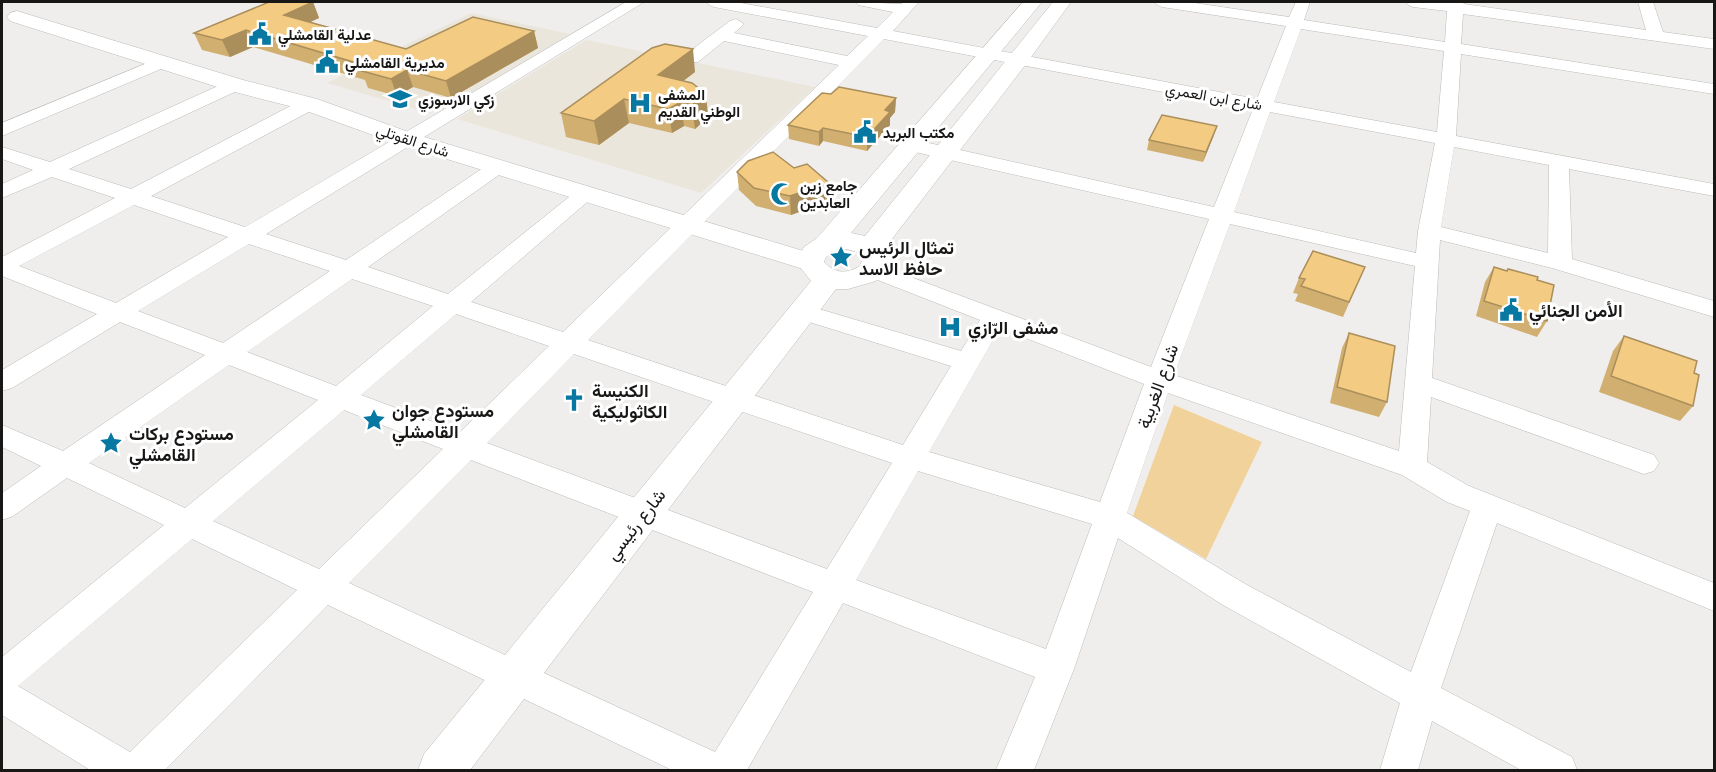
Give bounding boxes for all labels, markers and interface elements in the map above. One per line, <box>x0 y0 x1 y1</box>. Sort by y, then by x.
public building icon: عدلية القامشلي <box>247 21 273 47</box>
place label: عدلية القامشلي <box>278 25 371 48</box>
public building icon: مديرية القامشلي <box>314 49 340 75</box>
place label: مديرية القامشلي <box>345 53 445 76</box>
street label: شارع ابن العمري <box>1163 79 1264 118</box>
place label: المشفى الوطني القديم <box>658 85 740 125</box>
school or university icon: زكي الارسوزي <box>387 86 413 112</box>
place label: زكي الارسوزي <box>418 90 495 113</box>
hospital icon: المشفى الوطني القديم <box>627 90 653 116</box>
public building icon: مكتب البريد <box>852 119 878 145</box>
street label: شارع القوتلي <box>373 120 452 165</box>
place label: مكتب البريد <box>883 123 955 142</box>
place label: جامع زين العابدين <box>800 176 857 212</box>
mosque icon: جامع زين العابدين <box>769 181 795 207</box>
place label: تمثال الرئيس حافظ الاسد <box>859 236 954 279</box>
place icon: تمثال الرئيس حافظ الاسد <box>828 244 854 270</box>
public building icon: الأمن الجنائي <box>1498 297 1524 323</box>
place label: الأمن الجنائي <box>1529 299 1623 326</box>
hospital icon: مشفى الرّازي <box>937 314 963 340</box>
place label: مشفى الرّازي <box>968 316 1059 343</box>
street label: شارع الغربية <box>1132 341 1184 432</box>
place label: الكنيسة الكاثوليكية <box>592 379 667 423</box>
church icon: الكنيسة الكاثوليكية <box>561 387 587 413</box>
place label: مستودع جوان القامشلي <box>392 399 494 447</box>
place icon: مستودع جوان القامشلي <box>361 407 387 433</box>
place label: مستودع بركات القامشلي <box>129 422 234 470</box>
place icon: مستودع بركات القامشلي <box>98 430 124 456</box>
street label: شارع رئيسي <box>600 484 674 567</box>

